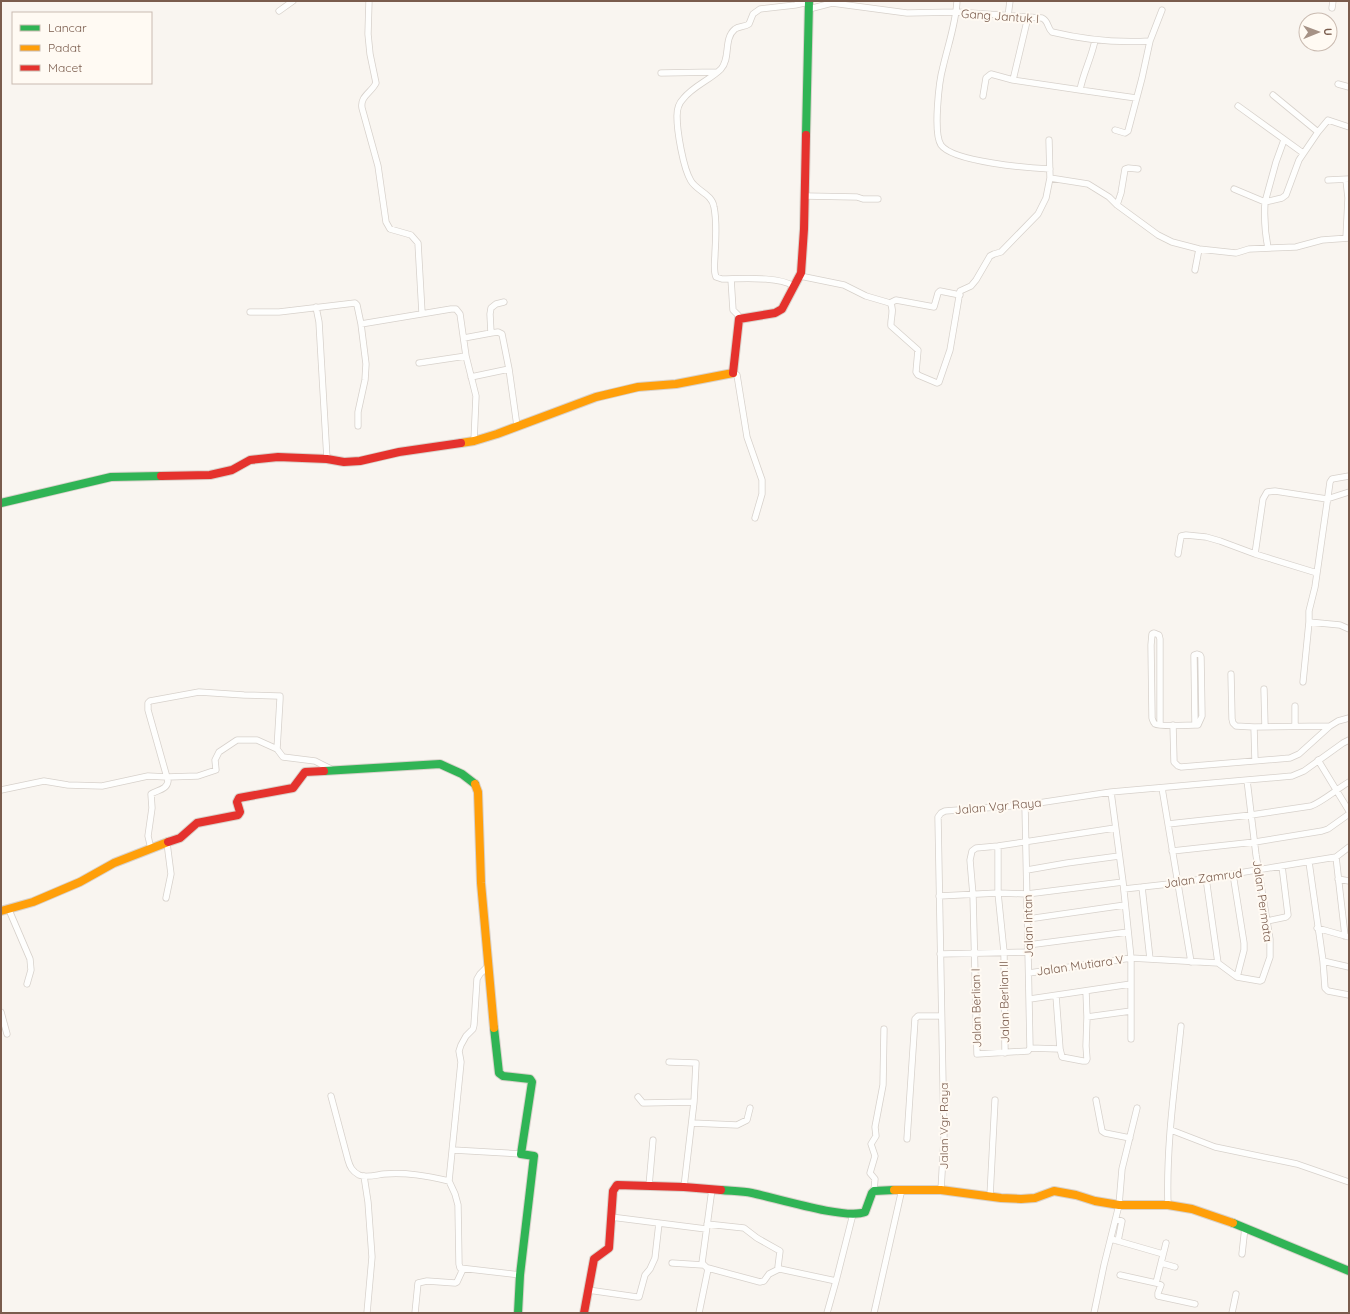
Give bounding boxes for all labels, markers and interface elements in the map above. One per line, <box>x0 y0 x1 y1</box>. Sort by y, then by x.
street label: Gang Jantuk I <box>960 6 1040 26</box>
legend <box>12 12 152 84</box>
north arrow <box>1298 12 1338 52</box>
text: Lancar <box>48 20 87 35</box>
text: U <box>1321 28 1335 36</box>
text: Padat <box>48 40 81 55</box>
text: Macet <box>48 60 82 75</box>
street label: Jalan Vgr Raya <box>954 795 1042 817</box>
street label: Jalan Permata <box>1250 859 1276 943</box>
street label: Jalan Zamrud <box>1163 865 1243 891</box>
street label: Jalan Intan <box>1020 895 1036 957</box>
street label: Jalan Mutiara V <box>1035 951 1125 979</box>
street label: Jalan Berlian II <box>996 961 1012 1043</box>
street label: Jalan Berlian I <box>968 968 984 1048</box>
street label: Jalan Vgr Raya <box>936 1083 951 1169</box>

